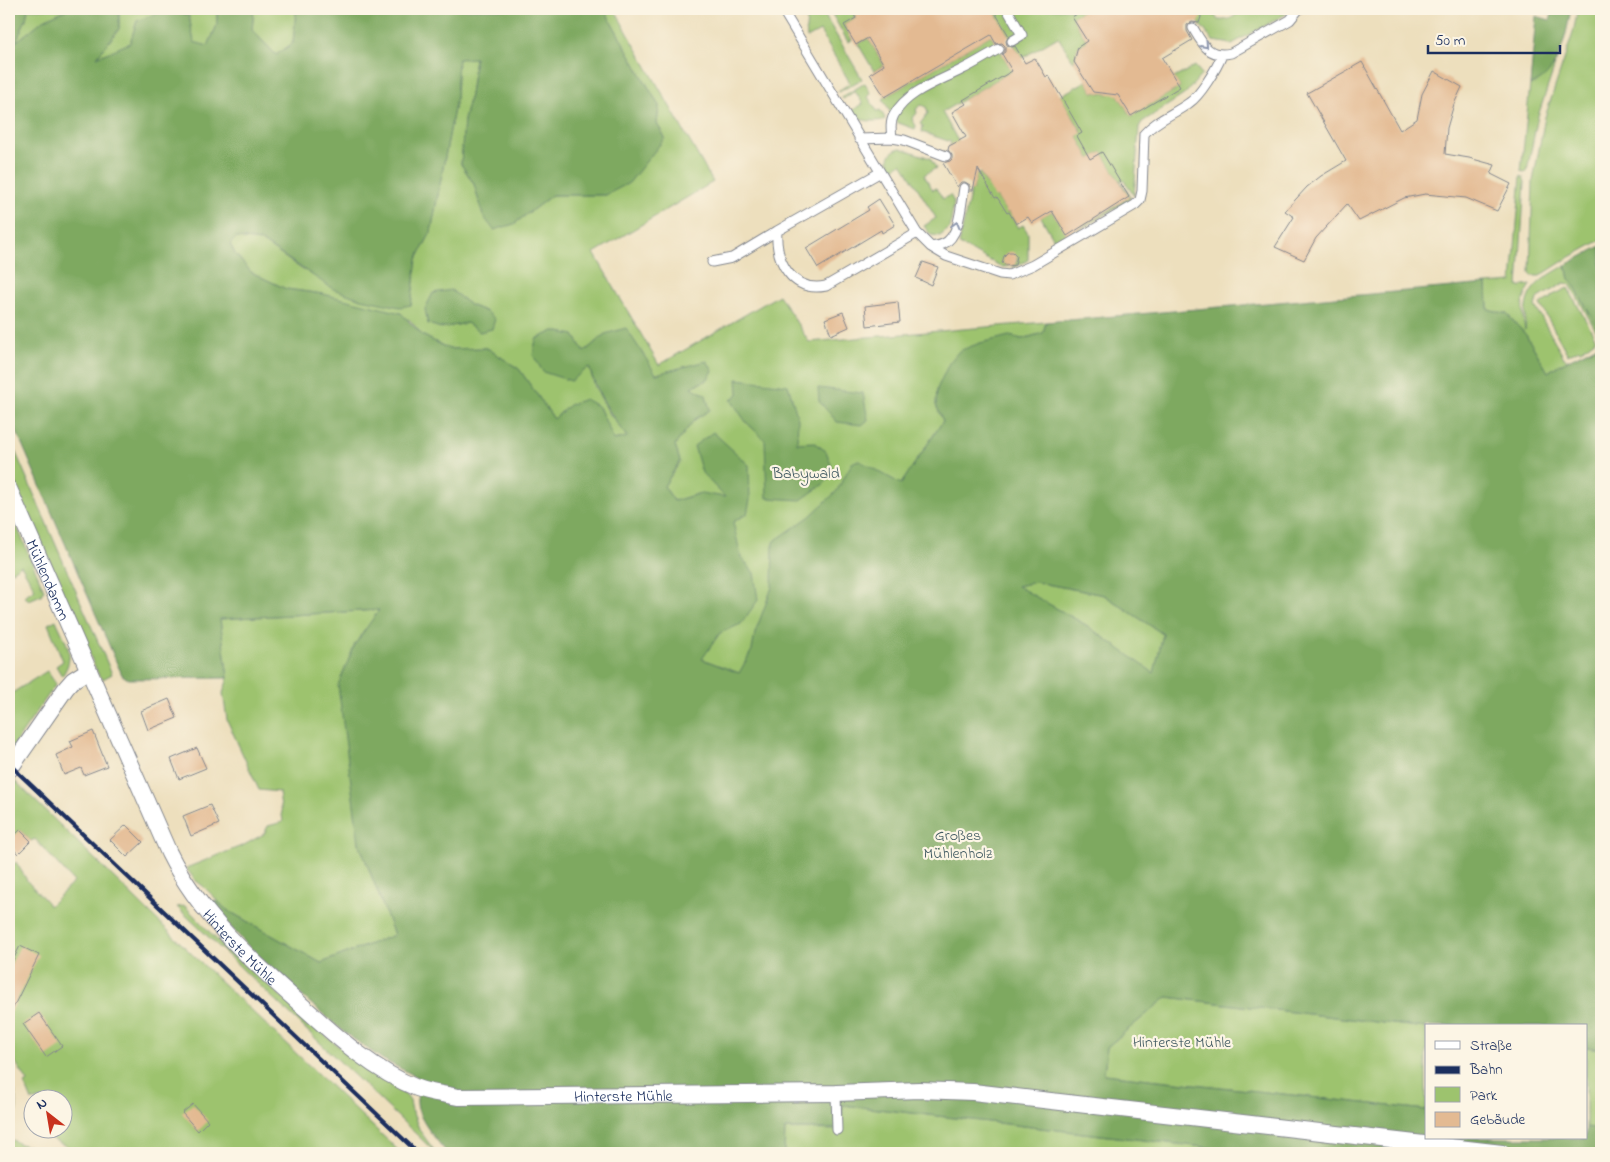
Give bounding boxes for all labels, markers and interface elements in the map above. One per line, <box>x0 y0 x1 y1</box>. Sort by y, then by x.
scale bar <box>1428 22 1560 54</box>
text: 50 m <box>1435 30 1466 52</box>
one-way arrow <box>1199 39 1208 48</box>
one-way arrow <box>950 220 961 229</box>
park label: Babywald <box>771 462 840 486</box>
street label: Mühlendamm <box>19 536 75 625</box>
park label: Großes Mühlenholz <box>924 824 993 866</box>
street label: Hinterste Mühle <box>196 905 283 992</box>
legend <box>1425 1024 1588 1140</box>
park label: Hinterste Mühle <box>1133 1031 1232 1055</box>
text: Straße <box>1470 1035 1512 1057</box>
text: Bahn <box>1469 1059 1503 1081</box>
street label: Hinterste Mühle <box>574 1085 674 1110</box>
text: Park <box>1470 1085 1498 1107</box>
north arrow <box>22 1090 72 1140</box>
text: N <box>33 1093 52 1116</box>
text: Gebäude <box>1470 1109 1526 1131</box>

